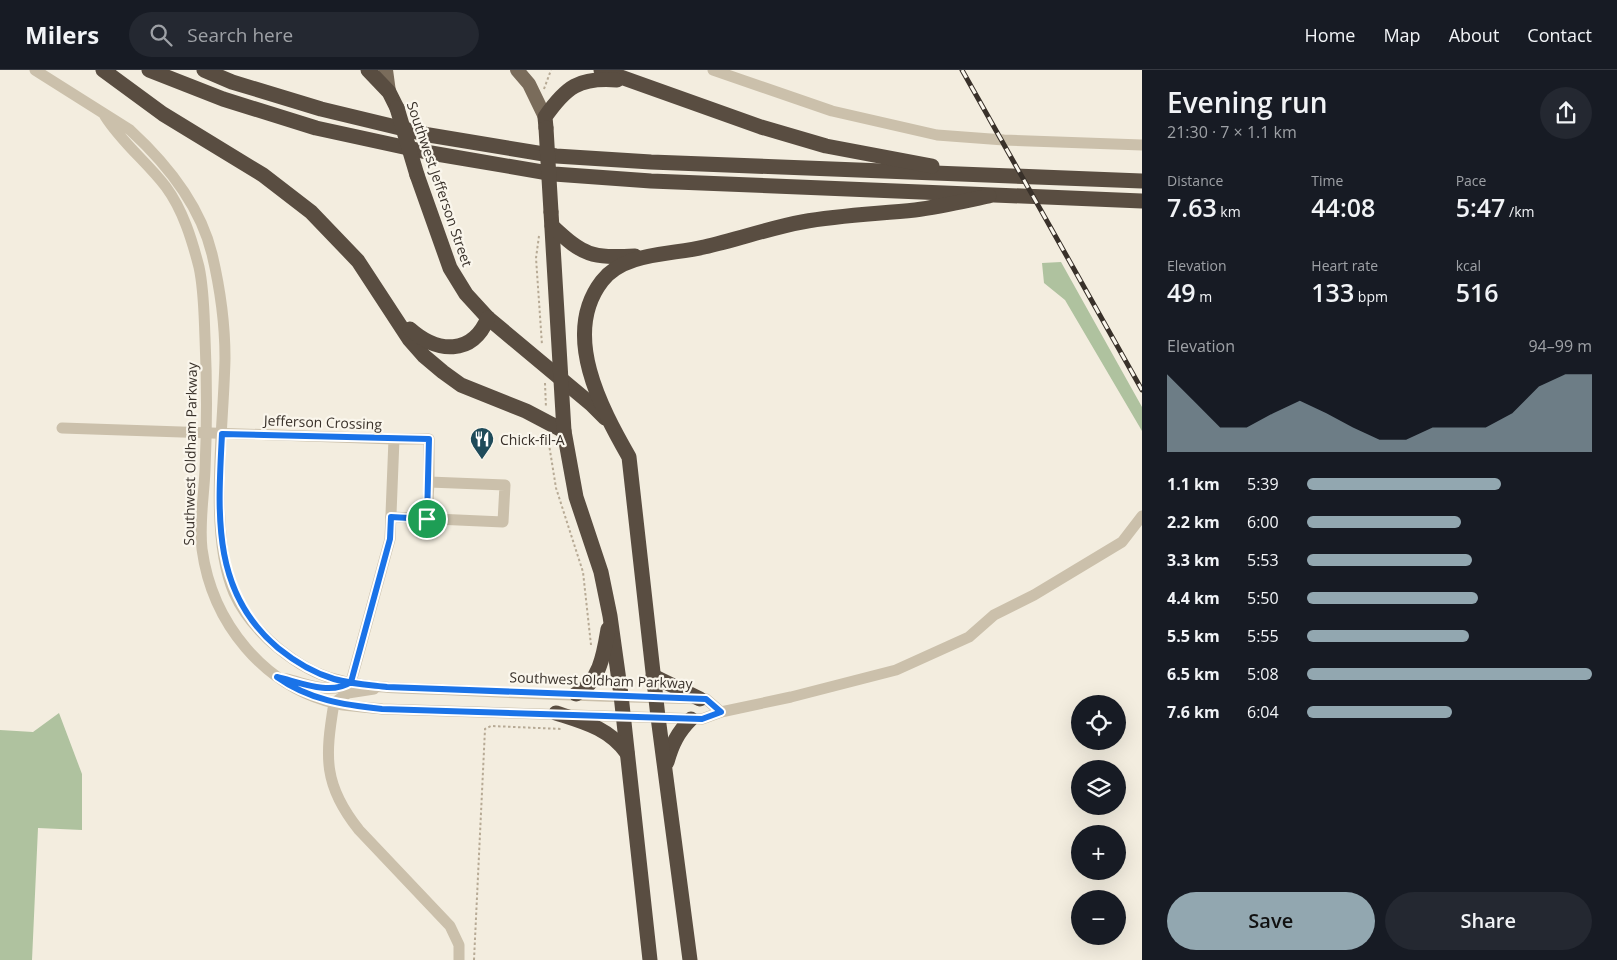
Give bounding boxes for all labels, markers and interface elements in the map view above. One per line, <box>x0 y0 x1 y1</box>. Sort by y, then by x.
search box <box>129 12 479 57</box>
text: Milers <box>25 18 99 51</box>
icon: search <box>147 21 175 49</box>
text: Search here <box>187 22 293 48</box>
text: Home <box>1305 23 1355 47</box>
text: Map <box>1383 23 1421 47</box>
text: About <box>1449 23 1499 47</box>
text: Contact <box>1527 23 1592 47</box>
text: Evening run <box>1167 83 1328 121</box>
button: share <box>1540 87 1592 139</box>
street label: Southwest Jefferson Street <box>403 99 477 269</box>
text: 21:30 · 7 × 1.1 km <box>1167 121 1297 143</box>
text: Distance <box>1167 171 1223 190</box>
text: Time <box>1311 171 1343 190</box>
text: Pace <box>1456 171 1486 190</box>
text: 7.63 <box>1167 190 1217 224</box>
text: 44:08 <box>1311 190 1375 224</box>
text: 5:47 <box>1456 190 1505 224</box>
text: km <box>1217 202 1241 221</box>
text: /km <box>1505 202 1534 221</box>
text: Elevation <box>1167 256 1226 275</box>
text: Heart rate <box>1311 256 1378 275</box>
text: kcal <box>1456 256 1481 275</box>
text: 49 <box>1167 275 1196 309</box>
text: 133 <box>1311 275 1354 309</box>
text: 516 <box>1456 275 1499 309</box>
text: m <box>1196 287 1212 306</box>
text: bpm <box>1354 287 1388 306</box>
text: Elevation <box>1167 335 1235 357</box>
text: 94–99 m <box>1528 335 1592 357</box>
street label: Southwest Oldham Parkway <box>179 361 201 546</box>
street label: Jefferson Crossing <box>262 410 383 434</box>
restaurant icon: Chick-fil-A <box>469 426 495 460</box>
place label: Chick-fil-A <box>500 430 565 449</box>
text: 1.1 km <box>1167 473 1220 495</box>
text: 5:39 <box>1247 473 1279 495</box>
pin <box>406 498 448 540</box>
icon: arrive <box>413 505 441 533</box>
text: 2.2 km <box>1167 511 1220 533</box>
text: 6:00 <box>1247 511 1279 533</box>
text: 3.3 km <box>1167 549 1220 571</box>
text: 5:53 <box>1247 549 1279 571</box>
text: 4.4 km <box>1167 587 1220 609</box>
text: 5:50 <box>1247 587 1279 609</box>
text: 5.5 km <box>1167 625 1220 647</box>
text: 5:55 <box>1247 625 1279 647</box>
text: 6.5 km <box>1167 663 1220 685</box>
text: 5:08 <box>1247 663 1279 685</box>
street label: Southwest Oldham Parkway <box>509 667 694 693</box>
map controls <box>1071 695 1126 945</box>
button: locate <box>1071 695 1126 750</box>
text: 7.6 km <box>1167 701 1220 723</box>
text: 6:04 <box>1247 701 1279 723</box>
button: layers <box>1071 760 1126 815</box>
button: + <box>1071 825 1126 880</box>
button: − <box>1071 890 1126 945</box>
button: Save <box>1167 892 1375 950</box>
button: Share <box>1385 892 1592 950</box>

